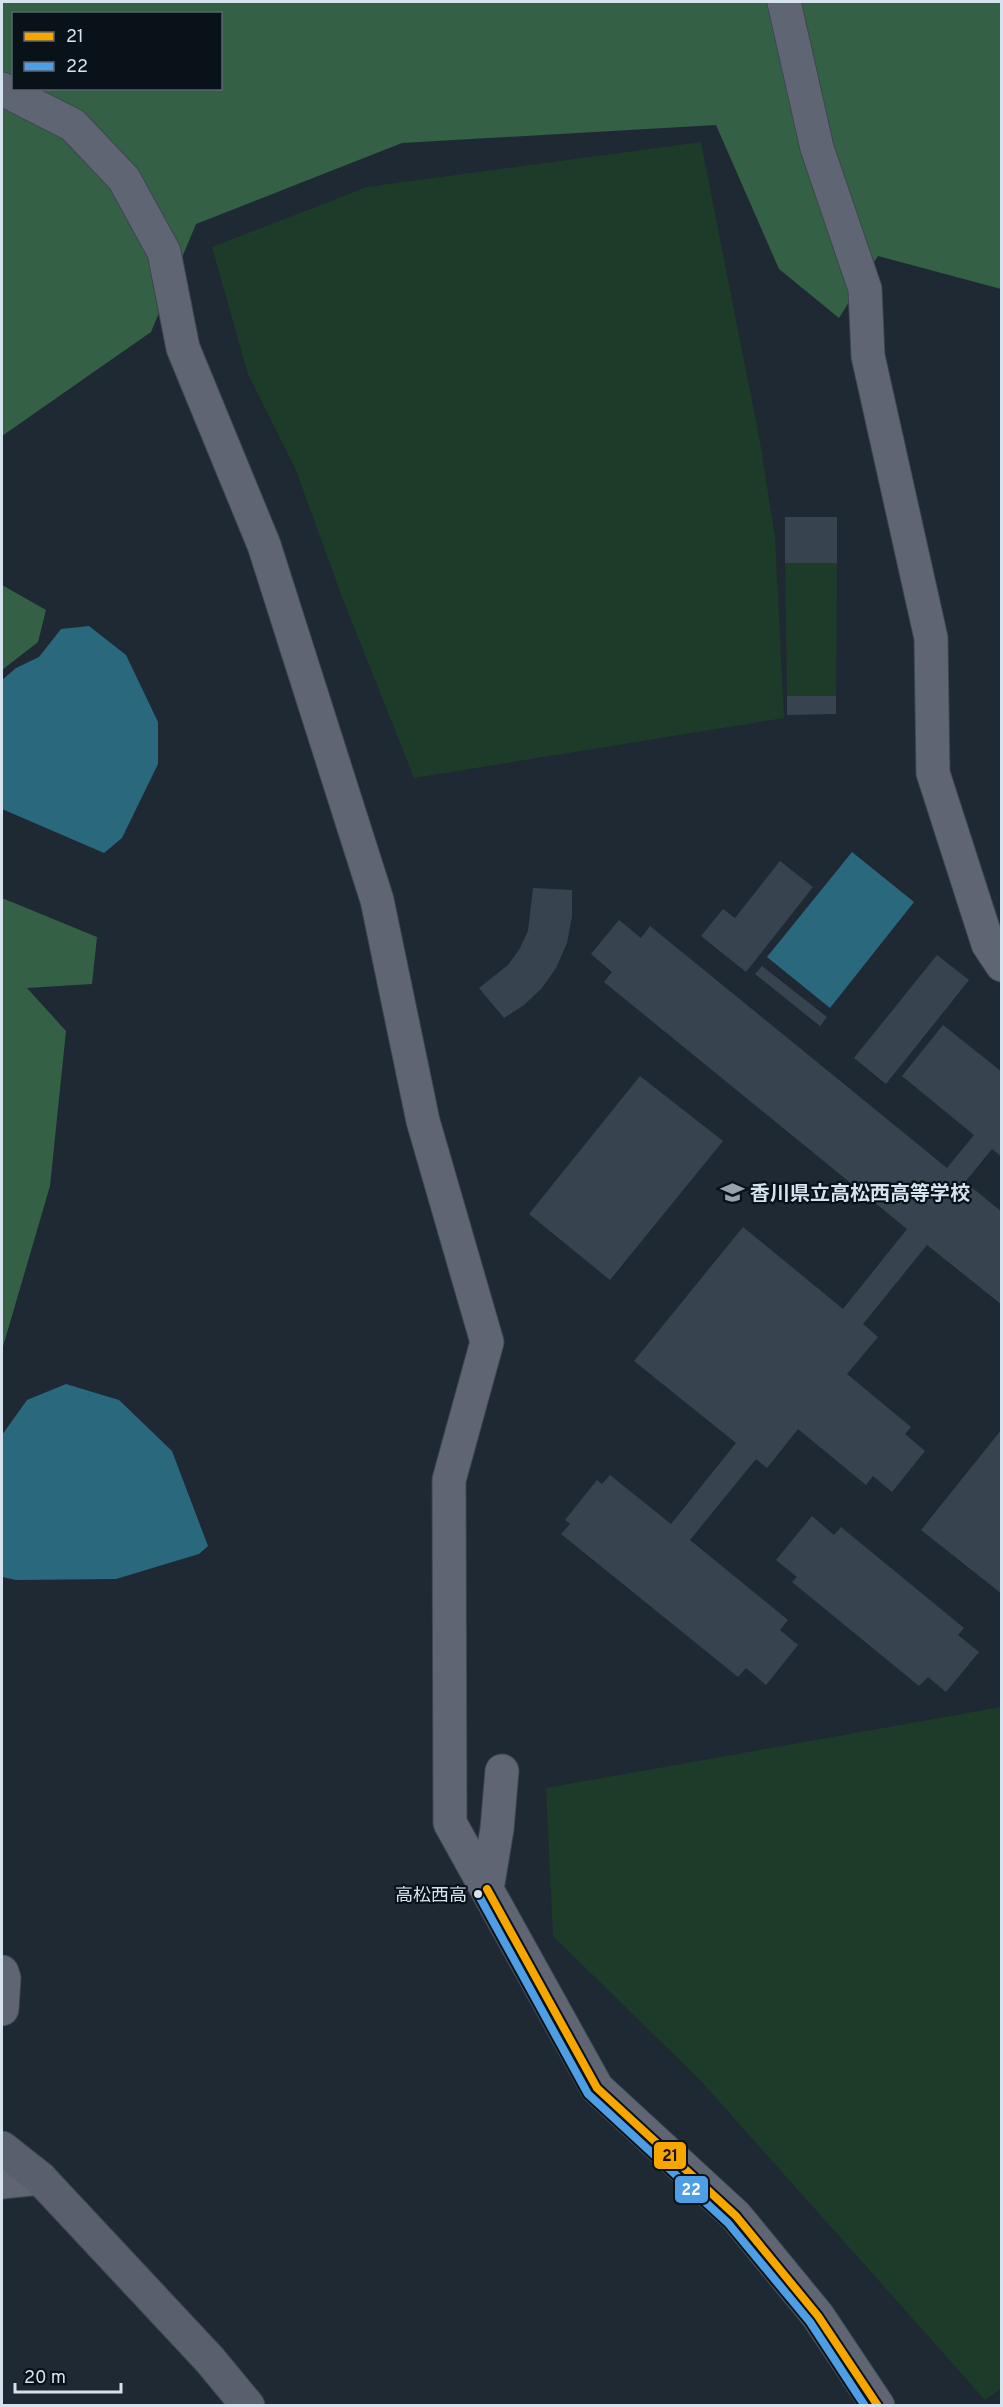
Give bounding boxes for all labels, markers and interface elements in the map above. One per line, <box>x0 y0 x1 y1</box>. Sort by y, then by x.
legend <box>12 12 222 90</box>
text: 21 <box>66 26 84 49</box>
text: 22 <box>66 56 88 79</box>
school or university icon: 香川県立高松西高等学校 <box>719 1180 745 1206</box>
place label: 香川県立高松西高等学校 <box>750 1182 970 1208</box>
place label: 高松西高 <box>395 1885 467 1908</box>
marker: 高松西高 <box>472 1888 484 1900</box>
line badge: 21 <box>653 2141 687 2170</box>
text: 21 <box>662 2147 678 2167</box>
line badge: 22 <box>674 2175 709 2204</box>
text: 22 <box>681 2181 701 2201</box>
scale bar <box>15 2356 122 2394</box>
text: 20 m <box>24 2367 66 2390</box>

